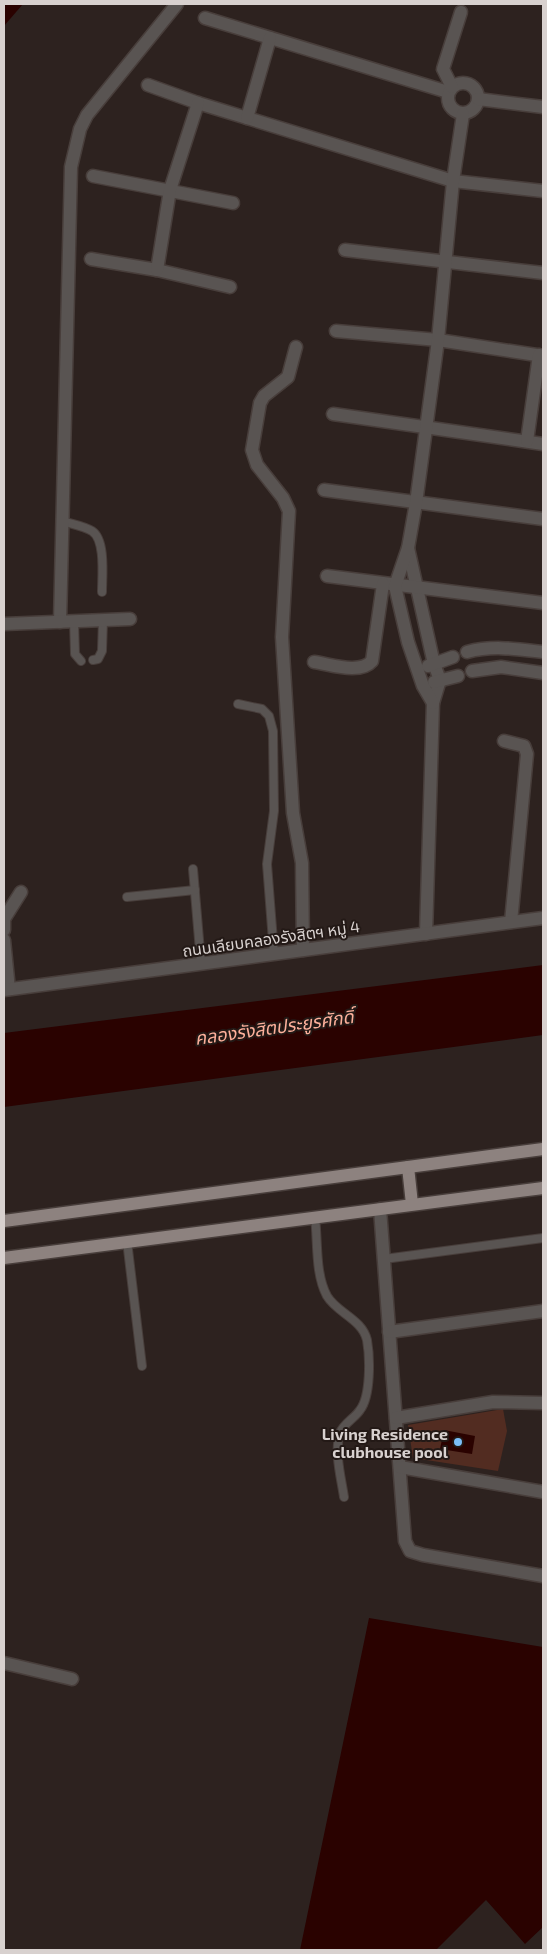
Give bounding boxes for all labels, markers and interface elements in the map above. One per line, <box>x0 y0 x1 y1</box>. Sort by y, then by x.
street label: ถนนเลียบคลองรังสิตฯ หมู่ 4 <box>181 916 361 961</box>
water label: คลองรังสิตประยูรศักดิ์ <box>193 1004 360 1050</box>
place label: Living Residence clubhouse pool <box>322 1424 449 1461</box>
marker: Living Residence clubhouse pool <box>452 1436 464 1448</box>

